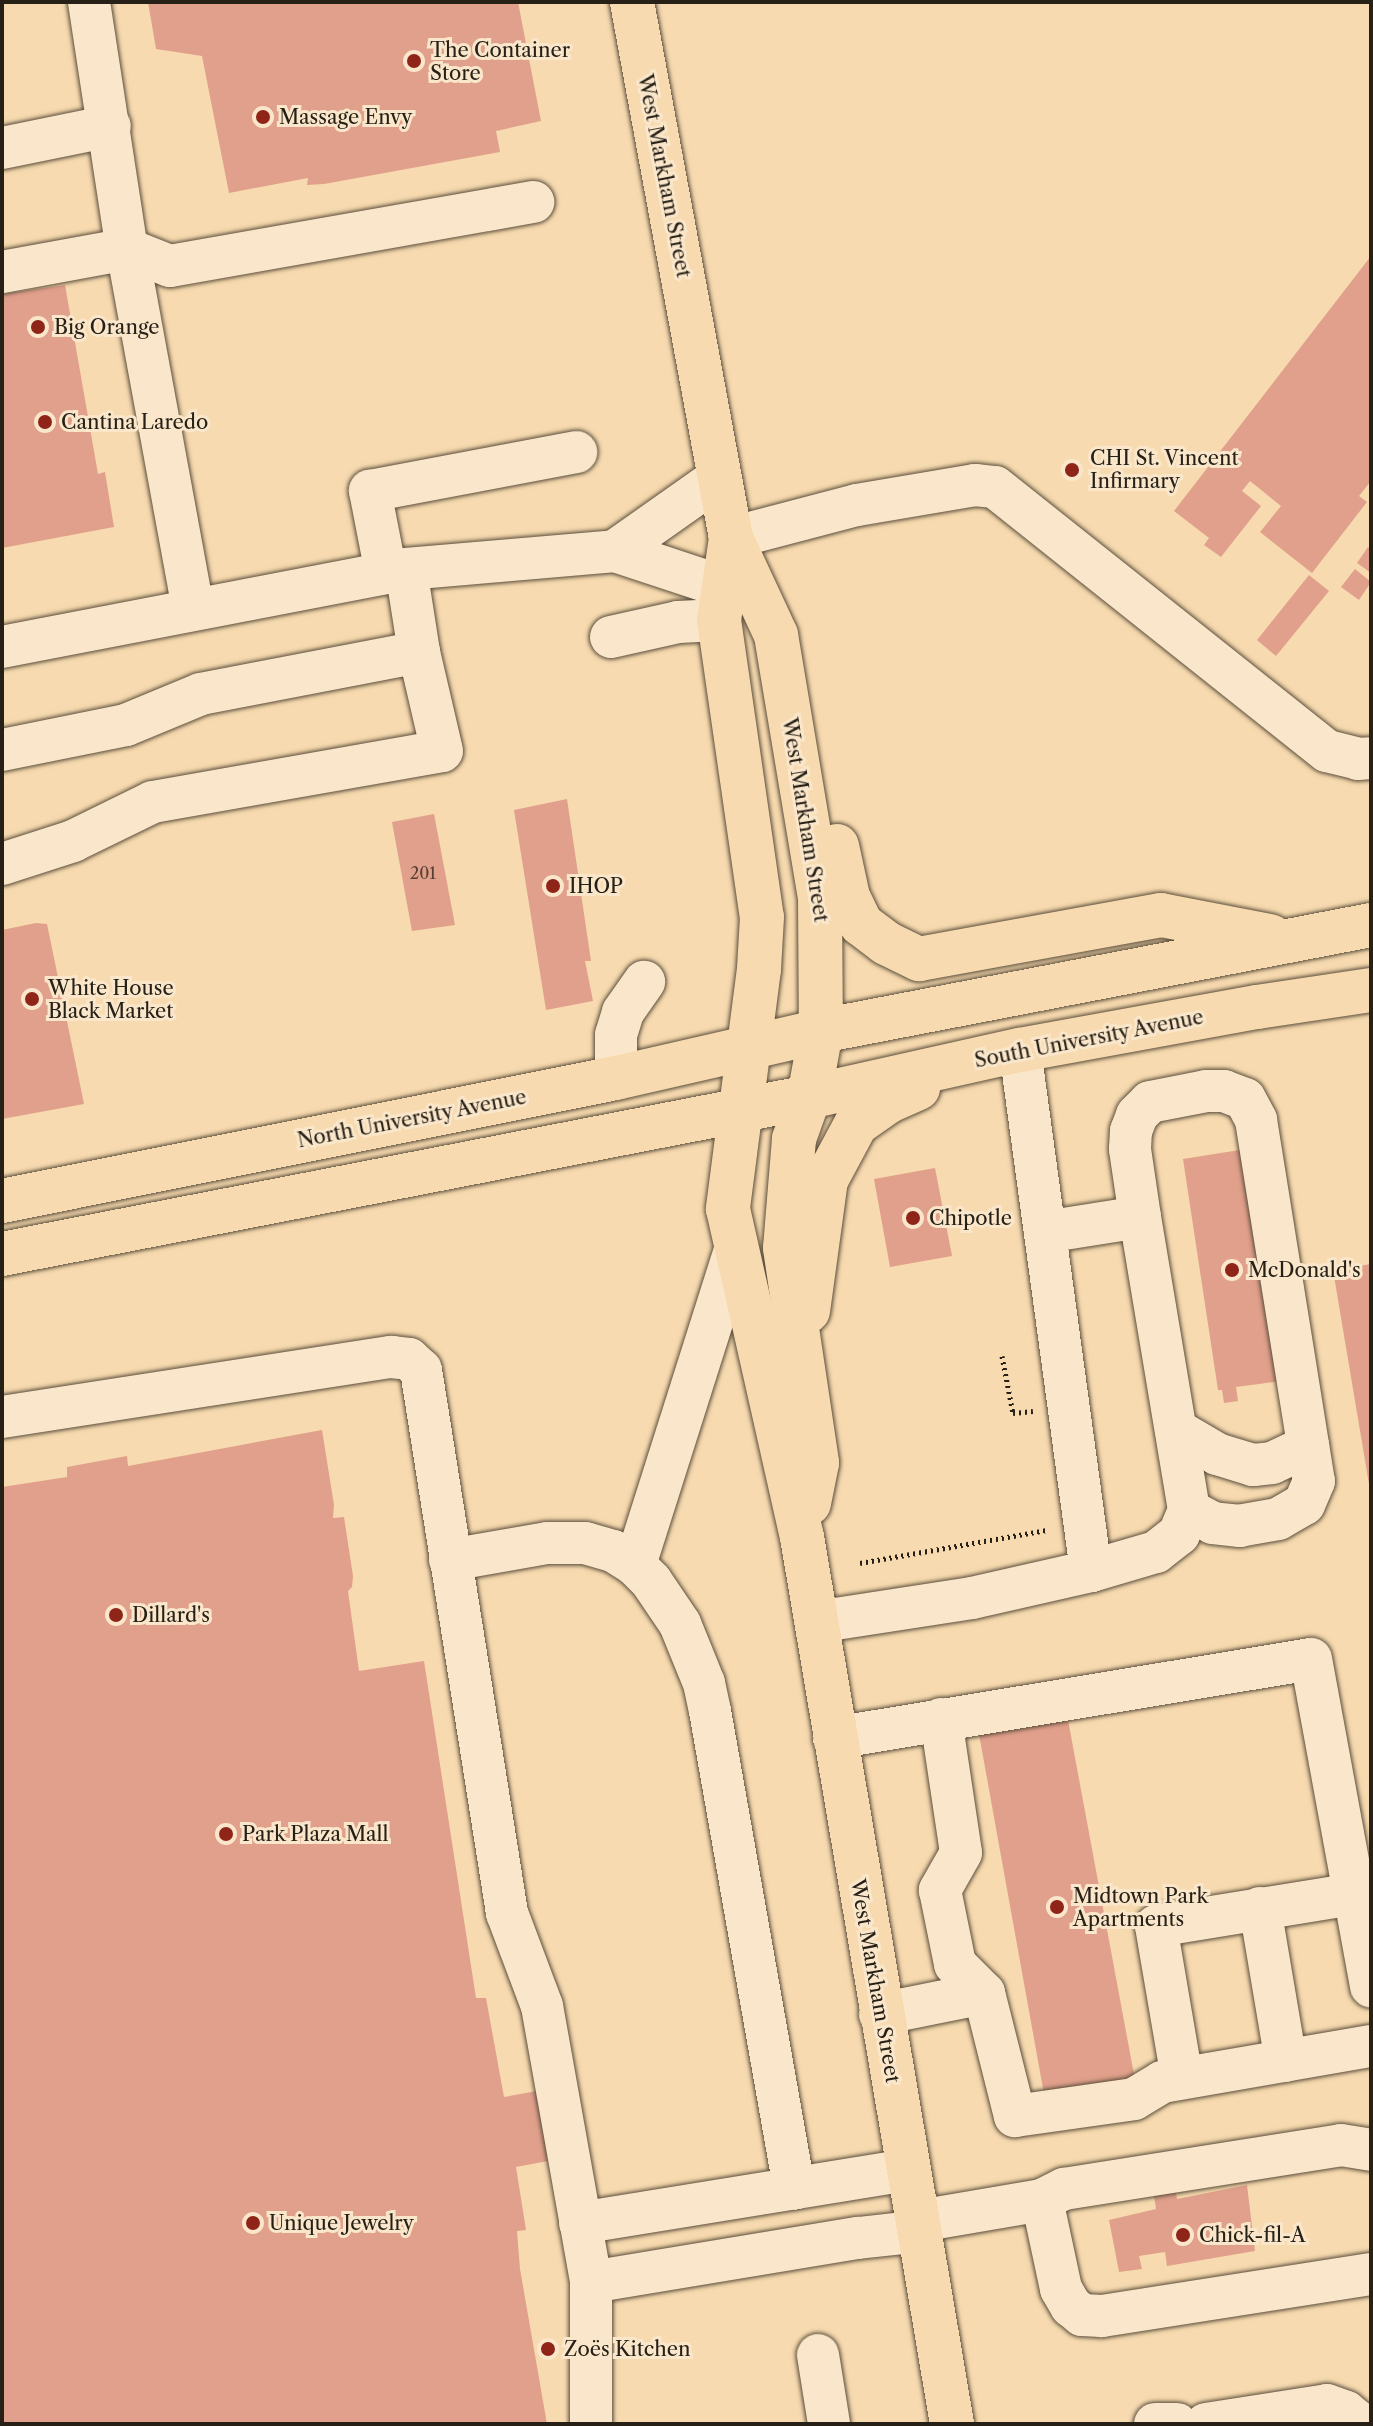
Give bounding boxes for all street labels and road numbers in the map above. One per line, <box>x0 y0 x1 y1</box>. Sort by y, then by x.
street label: West Markham Street <box>633 72 695 280</box>
street label: West Markham Street <box>777 716 833 924</box>
street label: South University Avenue <box>972 1005 1206 1073</box>
street label: North University Avenue <box>295 1085 529 1153</box>
street label: West Markham Street <box>845 1877 905 2085</box>

